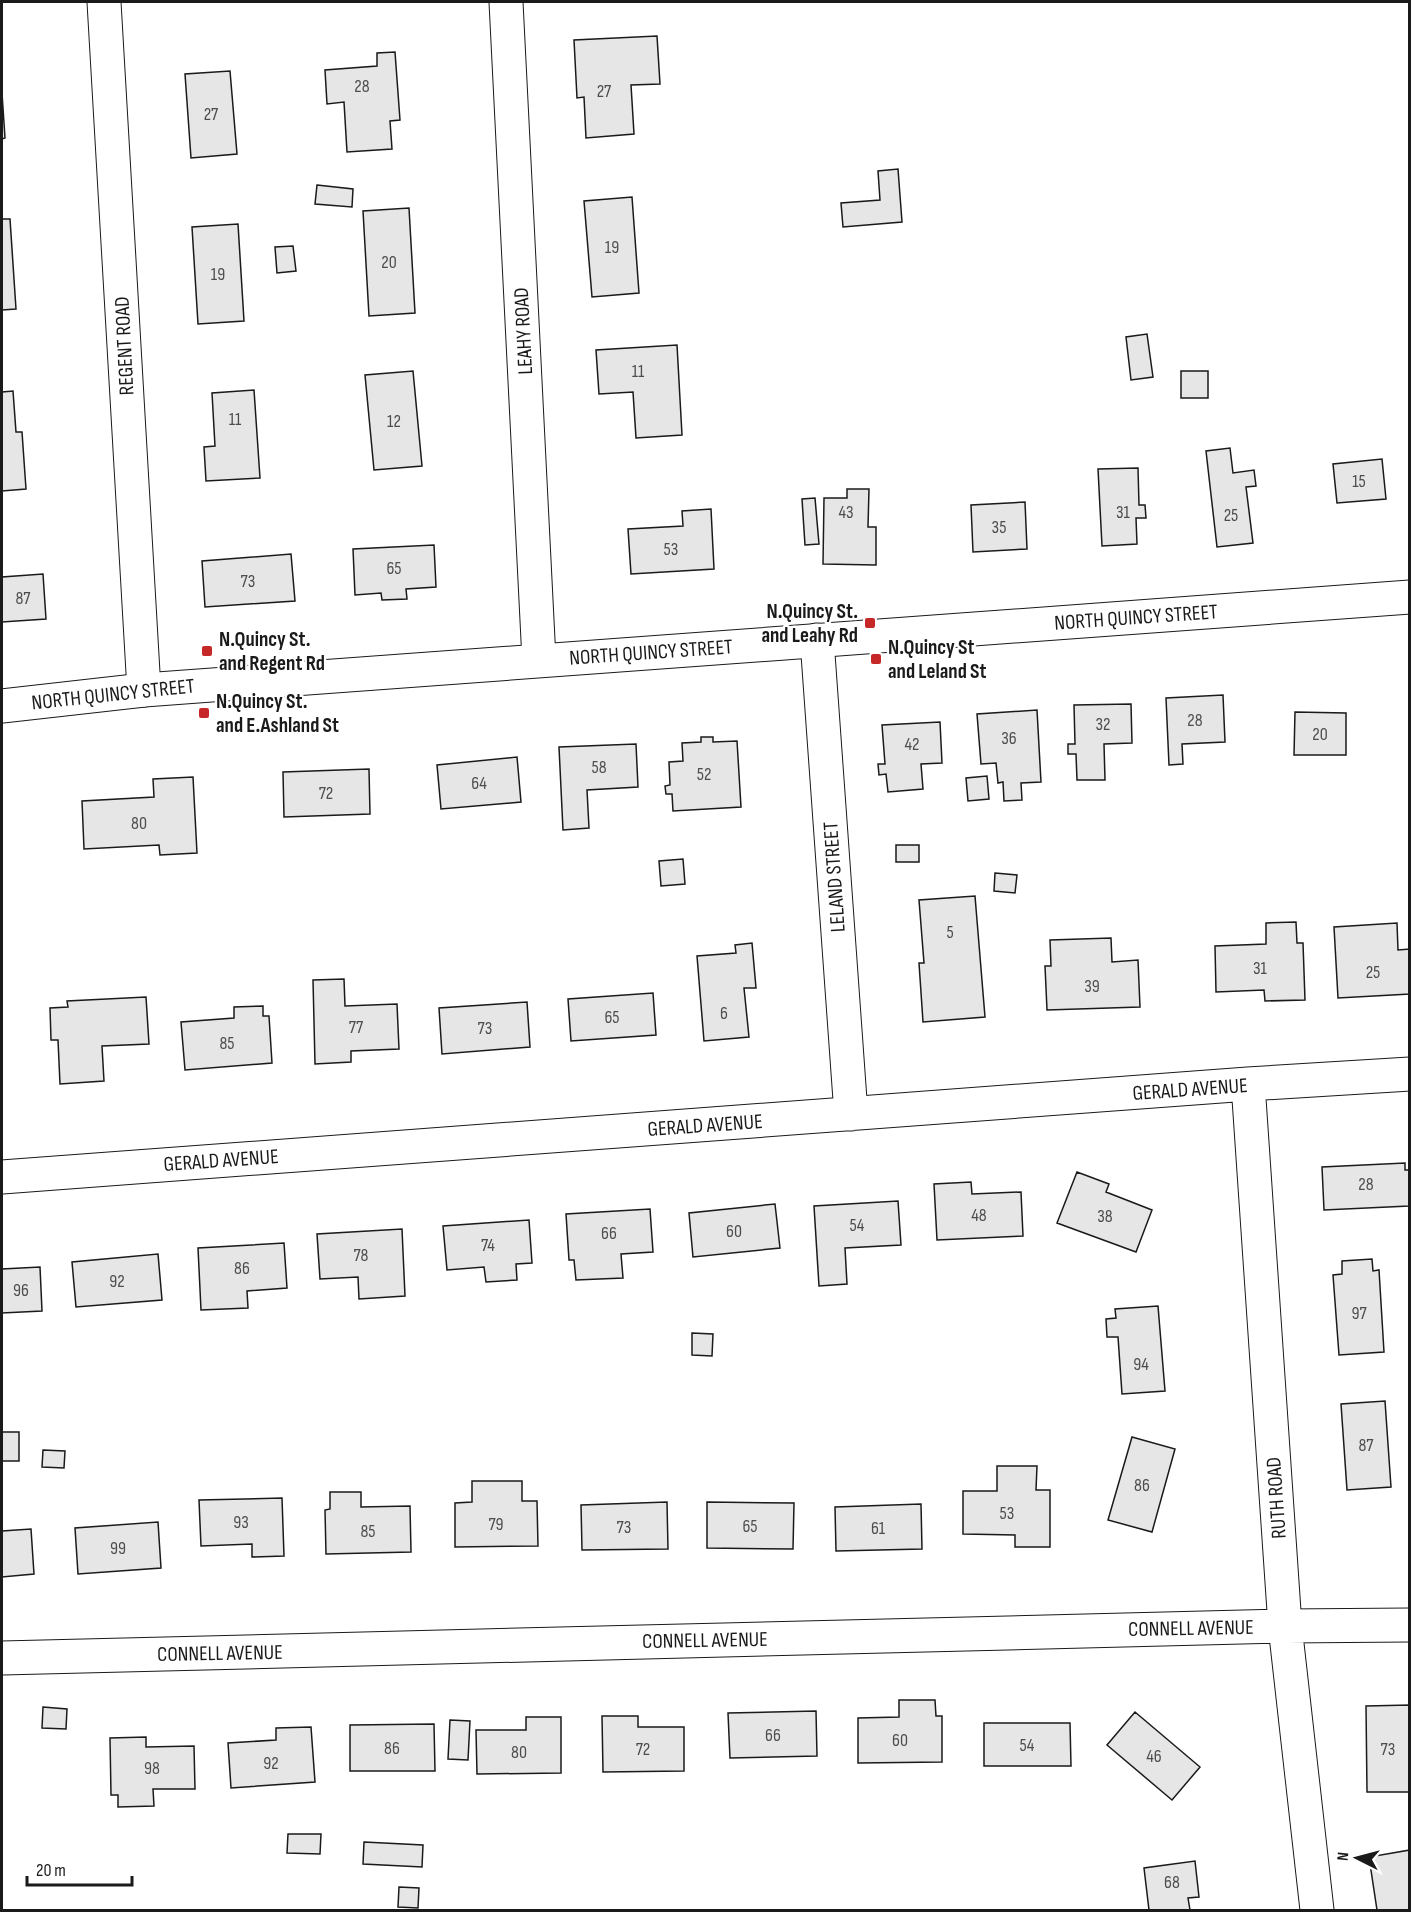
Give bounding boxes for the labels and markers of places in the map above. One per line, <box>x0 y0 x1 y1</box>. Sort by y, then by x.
place label: N.Quincy St. and Leahy Rd <box>761 599 858 648</box>
marker: N.Quincy St. and Leahy Rd <box>863 616 877 630</box>
place label: N.Quincy St. and Regent Rd <box>219 627 325 676</box>
place label: N.Quincy St and Leland St <box>888 635 987 684</box>
marker: N.Quincy St. and Regent Rd <box>200 644 214 658</box>
marker: N.Quincy St and Leland St <box>869 652 883 666</box>
place label: N.Quincy St. and E.Ashland St <box>216 689 339 738</box>
marker: N.Quincy St. and E.Ashland St <box>197 706 211 720</box>

